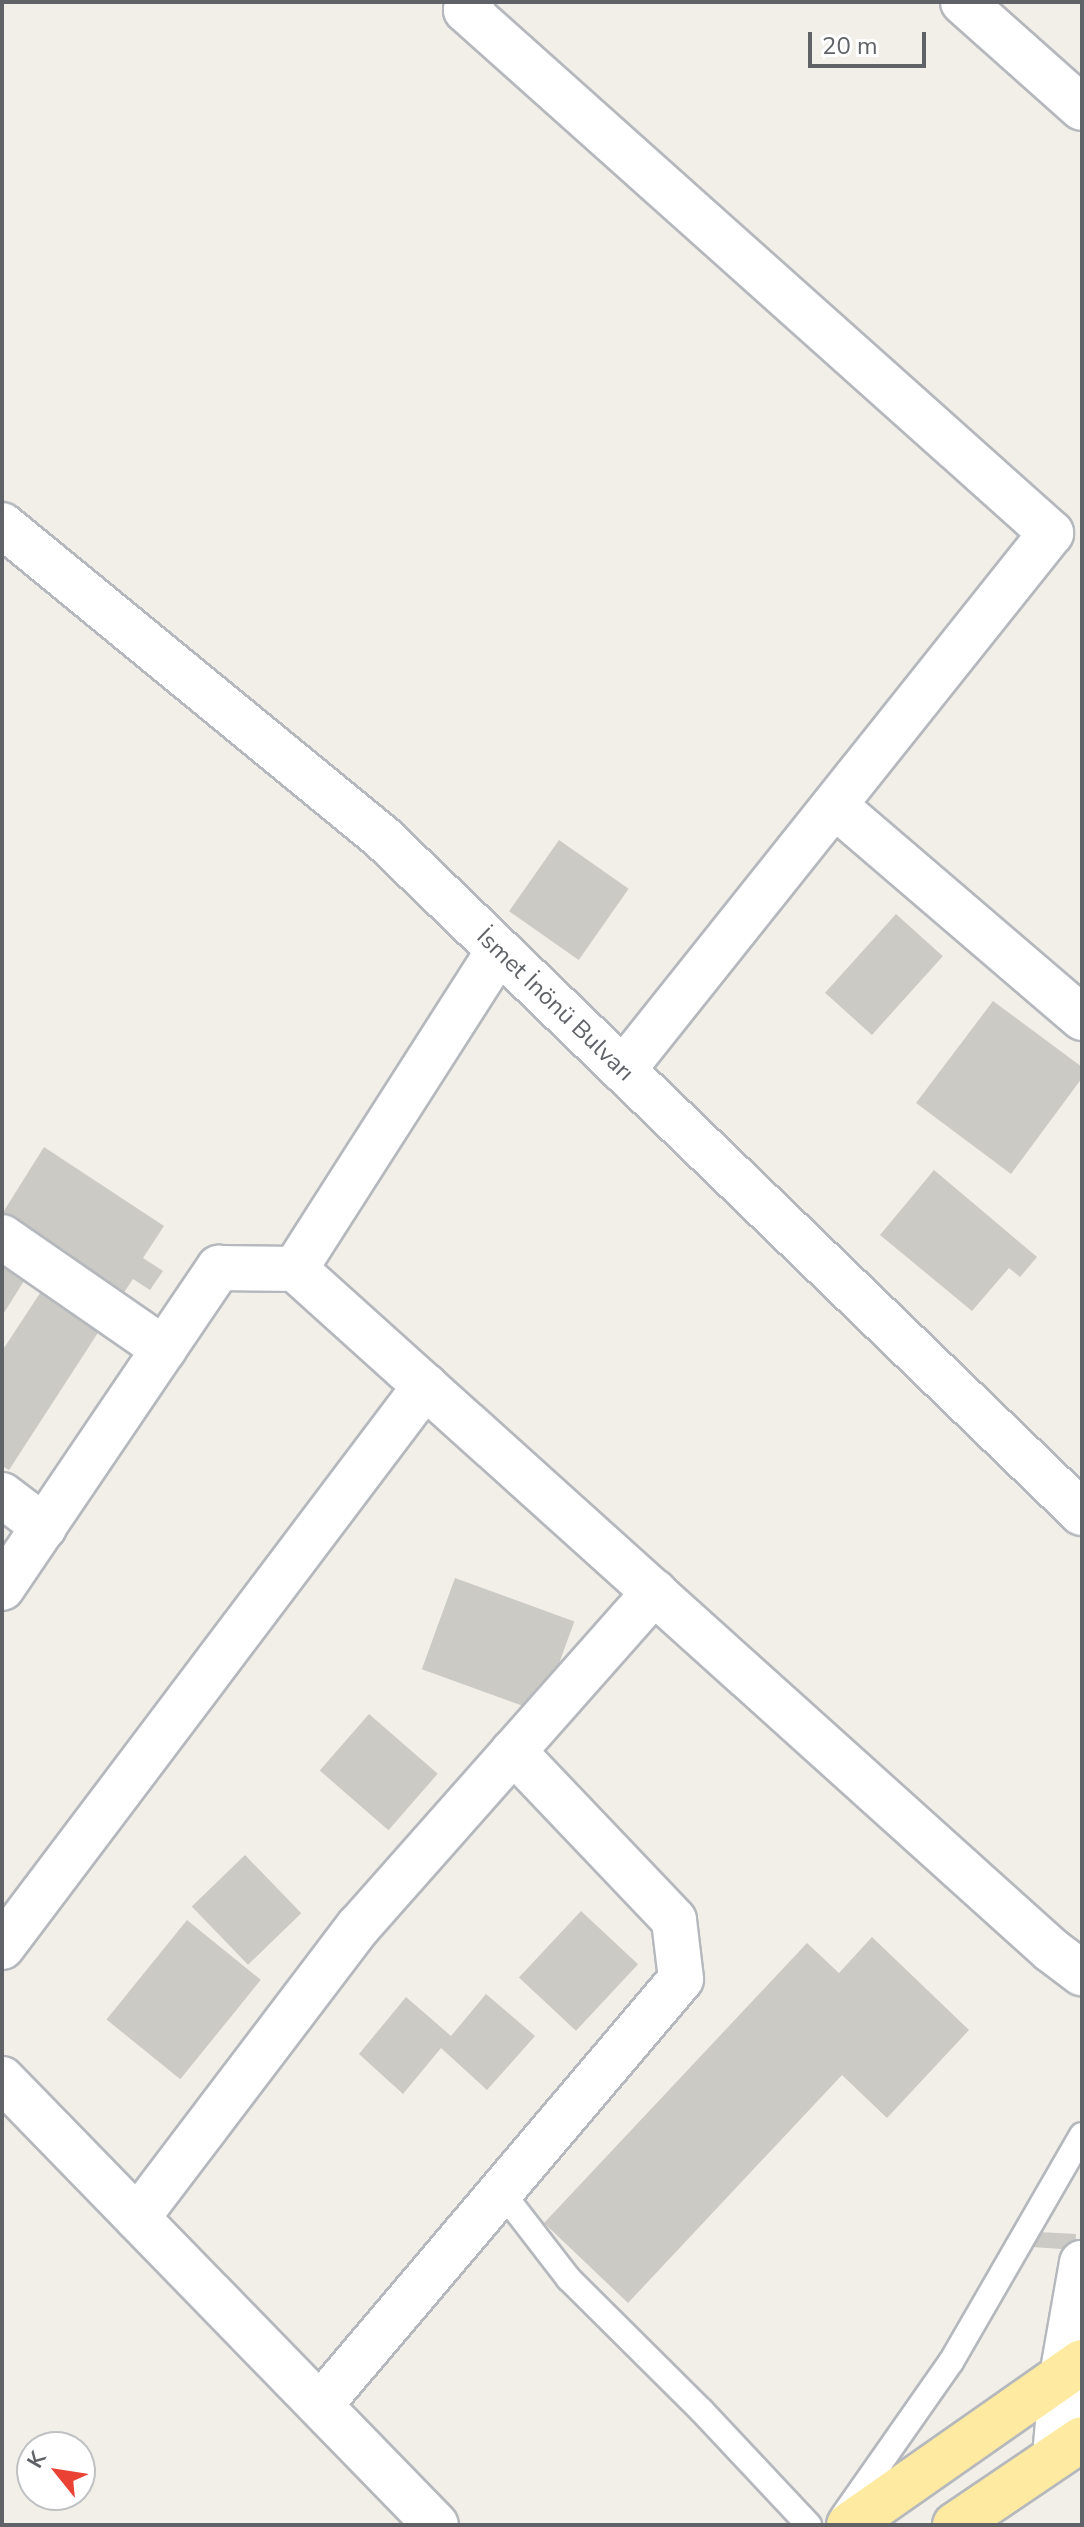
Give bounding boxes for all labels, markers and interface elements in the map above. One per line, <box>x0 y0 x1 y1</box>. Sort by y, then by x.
scale bar <box>812 16 930 66</box>
text: 20 m <box>822 30 878 62</box>
street label: İsmet İnönü Bulvarı <box>470 923 640 1087</box>
north arrow <box>16 2431 96 2511</box>
text: K <box>20 2446 54 2474</box>

